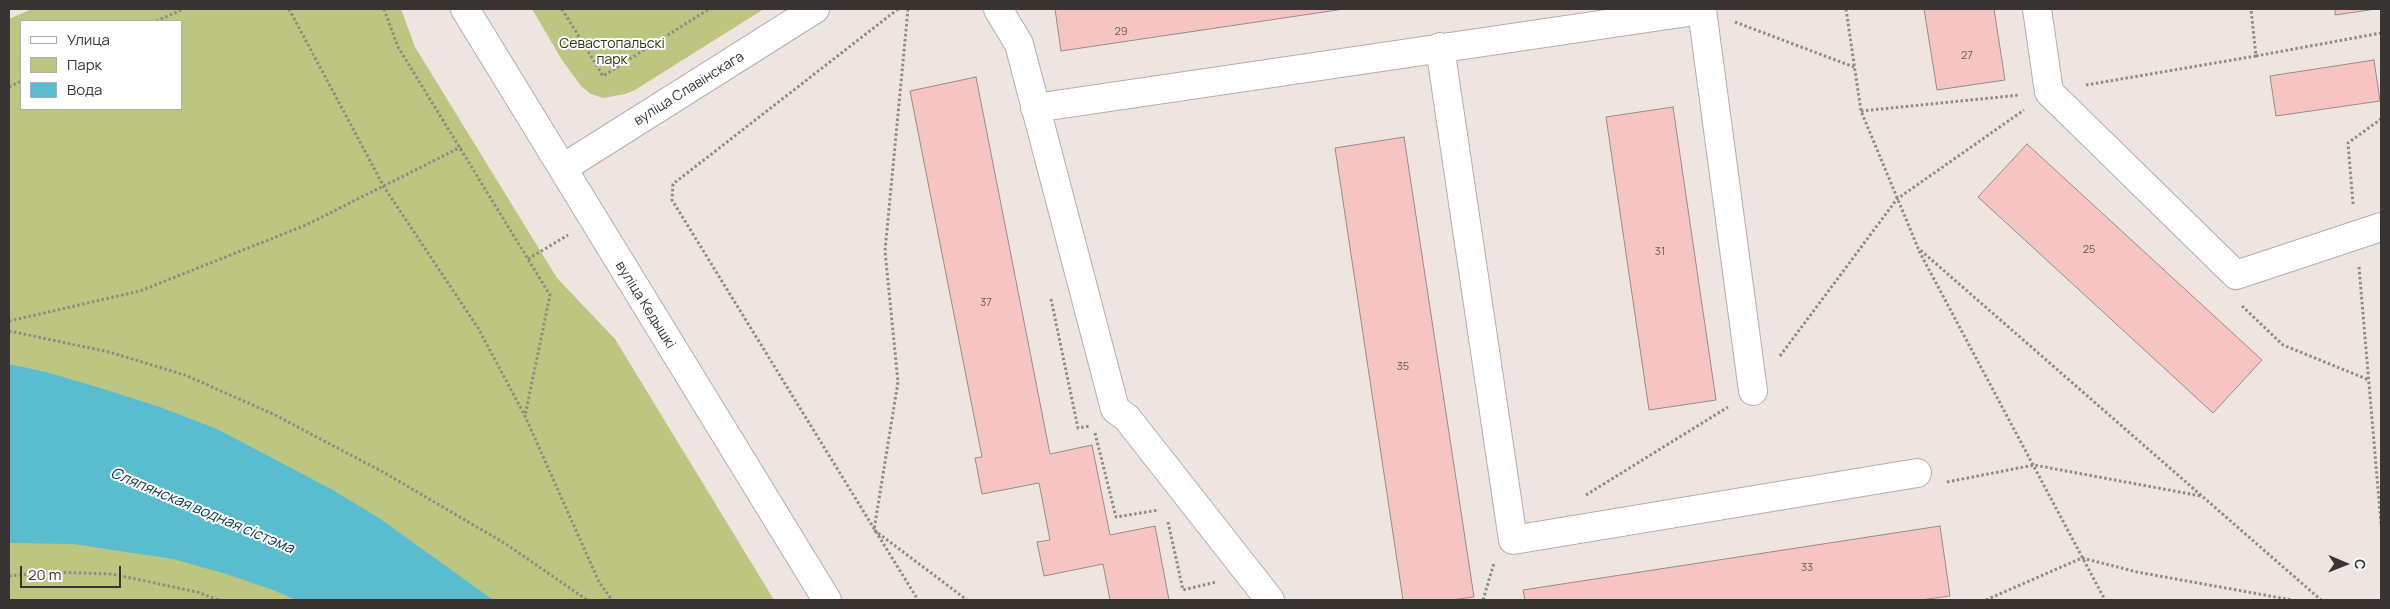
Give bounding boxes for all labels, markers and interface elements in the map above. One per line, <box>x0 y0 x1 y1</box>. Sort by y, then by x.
legend <box>20 20 182 110</box>
house number: 29 <box>1114 25 1128 39</box>
text: Улица <box>67 29 110 50</box>
park label: Севастопальскі парк <box>559 36 665 68</box>
street label: вуліца Славінскага <box>631 48 747 130</box>
house number: 27 <box>1961 49 1973 63</box>
text: Парк <box>67 54 102 75</box>
text: Вода <box>67 79 102 100</box>
house number: 25 <box>2083 243 2095 257</box>
house number: 31 <box>1655 245 1665 259</box>
street label: вуліца Кедышкі <box>611 258 679 352</box>
house number: 37 <box>980 296 992 310</box>
house number: 35 <box>1397 360 1409 374</box>
water label: Сляпянская водная сістэма <box>108 464 296 558</box>
north arrow <box>2320 539 2370 589</box>
scale bar <box>22 556 124 588</box>
text: С <box>2351 559 2370 570</box>
house number: 33 <box>1801 561 1813 575</box>
text: 20 m <box>28 564 61 585</box>

